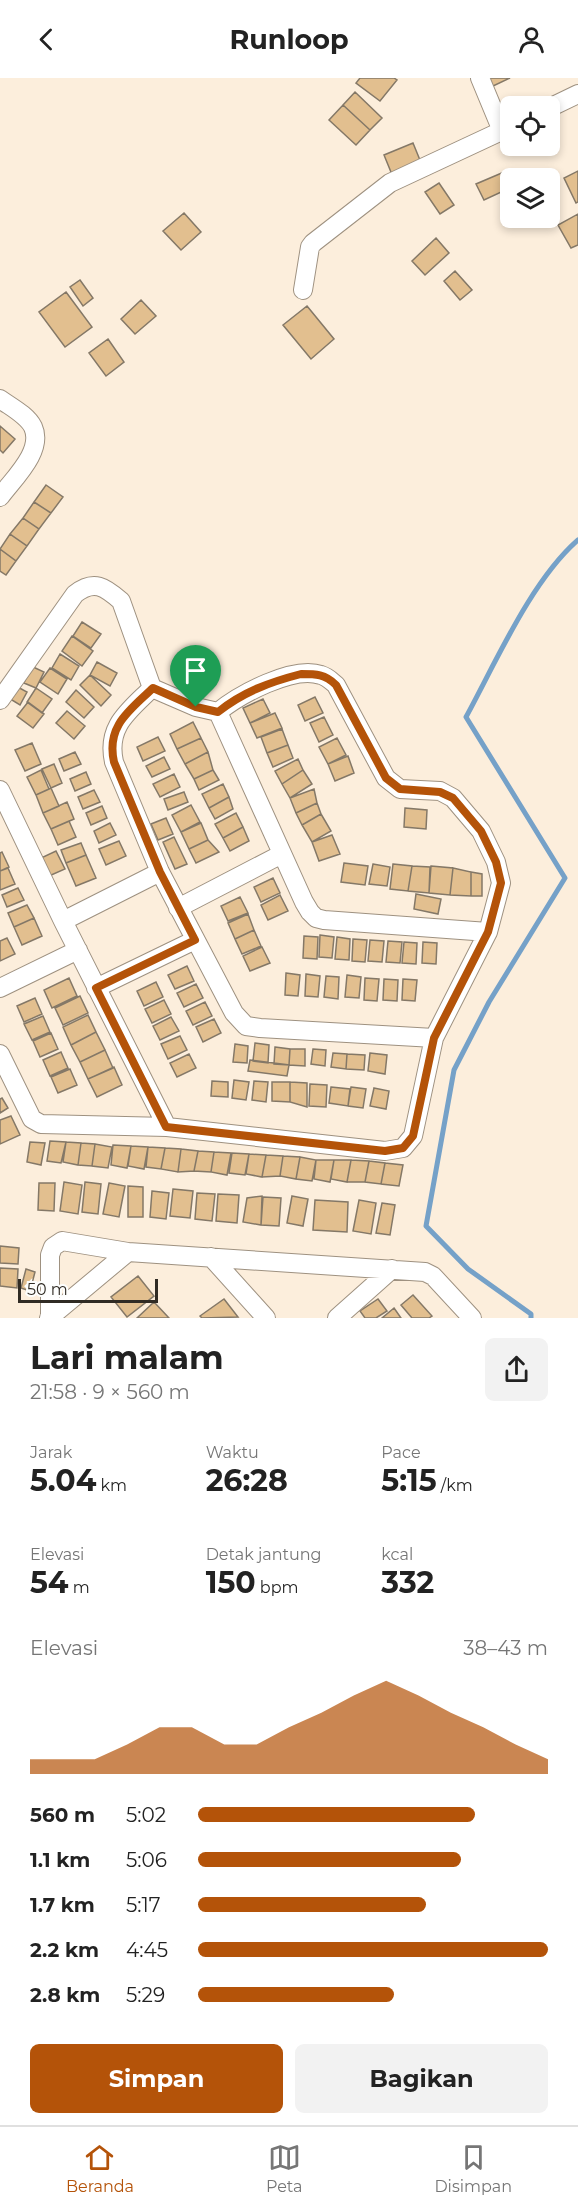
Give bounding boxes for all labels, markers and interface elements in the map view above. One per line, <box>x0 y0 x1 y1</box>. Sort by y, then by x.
icon: back <box>30 23 63 56</box>
text: Runloop <box>229 23 349 56</box>
icon: person <box>515 23 548 56</box>
map controls <box>500 96 560 228</box>
button: locate <box>500 96 560 156</box>
button: layers <box>500 168 560 228</box>
pin <box>170 645 221 707</box>
icon: arrive <box>179 654 212 687</box>
scale bar <box>18 1276 158 1304</box>
text: 50 m <box>27 1280 68 1299</box>
text: Lari malam <box>30 1337 224 1377</box>
button: share <box>485 1338 548 1401</box>
text: 21:58 · 9 × 560 m <box>30 1380 190 1404</box>
text: Jarak <box>30 1443 72 1462</box>
text: Waktu <box>206 1443 259 1462</box>
text: Pace <box>381 1443 421 1462</box>
text: 5.04 <box>30 1462 96 1499</box>
text: 26:28 <box>206 1462 288 1499</box>
text: 5:15 <box>381 1462 437 1499</box>
text: km <box>96 1476 127 1495</box>
text: /km <box>437 1476 473 1495</box>
text: Elevasi <box>30 1545 84 1564</box>
text: Detak jantung <box>206 1545 322 1564</box>
text: kcal <box>381 1545 413 1564</box>
text: 54 <box>30 1564 69 1601</box>
text: 150 <box>206 1564 256 1601</box>
text: 332 <box>381 1564 434 1601</box>
text: m <box>69 1578 90 1597</box>
text: bpm <box>256 1578 299 1597</box>
text: Elevasi <box>30 1636 98 1660</box>
text: 38–43 m <box>463 1636 548 1660</box>
text: 560 m <box>30 1803 95 1827</box>
text: 5:02 <box>126 1803 166 1827</box>
text: 1.1 km <box>30 1848 90 1872</box>
text: 5:06 <box>126 1848 167 1872</box>
text: 1.7 km <box>30 1893 95 1917</box>
text: 5:17 <box>126 1893 161 1917</box>
text: 2.2 km <box>30 1938 99 1962</box>
text: 4:45 <box>126 1938 168 1962</box>
text: 2.8 km <box>30 1983 100 2007</box>
text: 5:29 <box>126 1983 165 2007</box>
button: Simpan <box>30 2044 283 2113</box>
button: Bagikan <box>295 2044 548 2113</box>
tab: Beranda <box>66 2141 134 2196</box>
tab: Peta <box>266 2141 302 2196</box>
tab: Disimpan <box>434 2141 512 2196</box>

